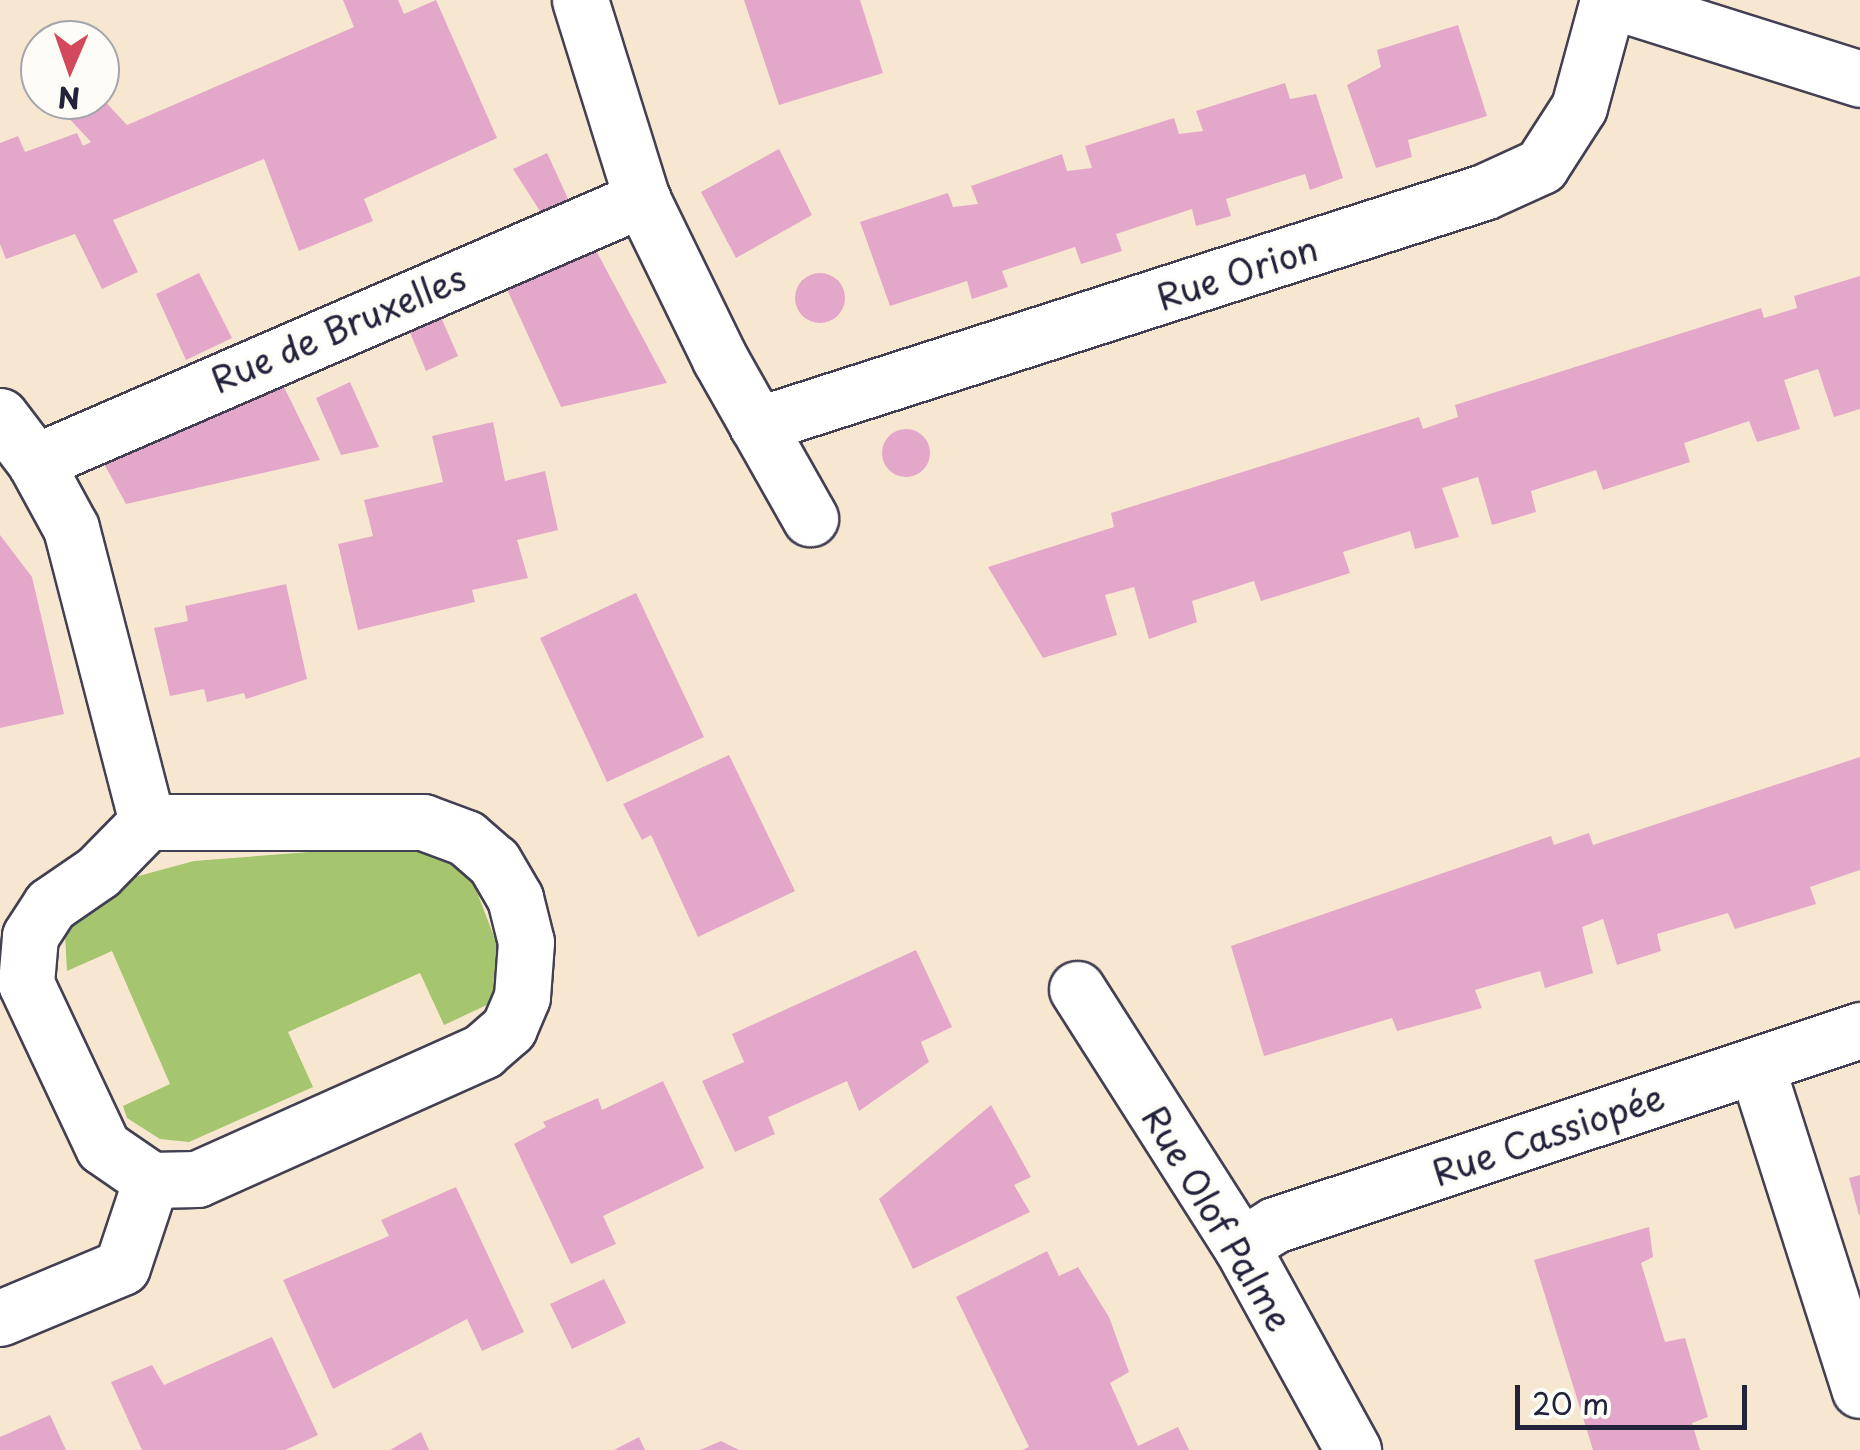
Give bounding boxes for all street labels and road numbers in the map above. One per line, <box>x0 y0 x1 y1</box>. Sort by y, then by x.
street label: Rue Orion <box>1149 225 1325 319</box>
street label: Rue de Bruxelles <box>202 255 474 401</box>
street label: Rue Cassiopée <box>1425 1074 1671 1194</box>
street label: Rue Olof Palme <box>1133 1096 1303 1340</box>

